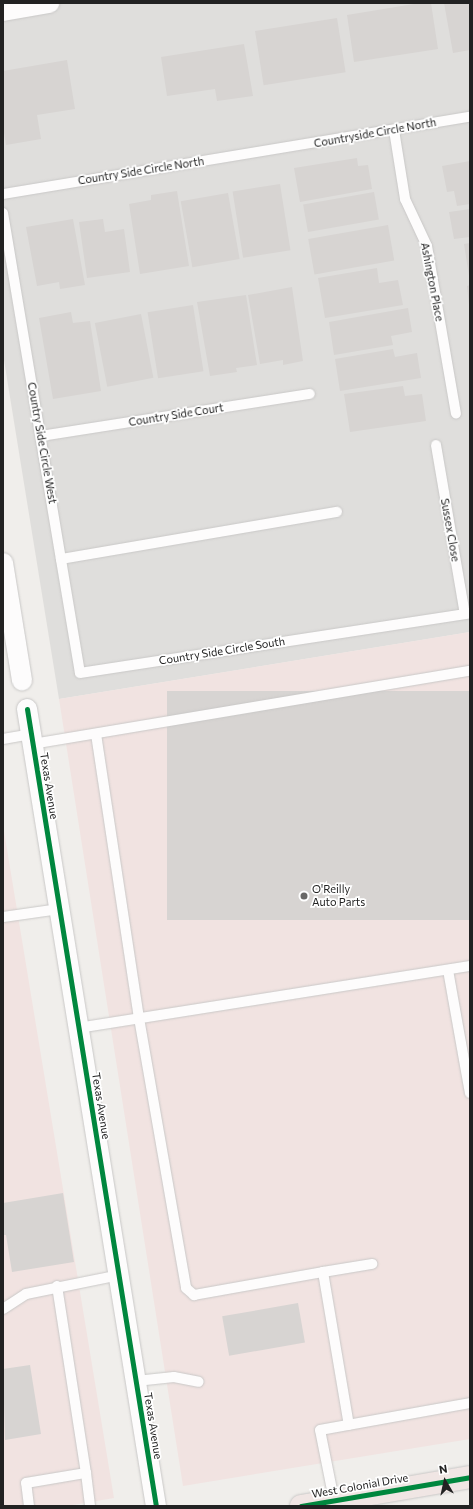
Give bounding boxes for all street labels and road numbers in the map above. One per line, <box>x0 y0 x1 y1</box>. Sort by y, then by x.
street label: Countryside Circle North <box>313 116 437 150</box>
street label: Country Side Circle North <box>77 155 205 187</box>
street label: Ashington Place <box>418 241 446 323</box>
street label: Country Side Circle West <box>25 381 59 505</box>
street label: Country Side Court <box>128 401 224 429</box>
street label: Sussex Close <box>438 497 462 563</box>
street label: Country Side Circle South <box>158 635 286 667</box>
street label: Texas Avenue <box>37 752 61 820</box>
street label: Texas Avenue <box>89 1072 113 1140</box>
street label: Texas Avenue <box>141 1392 165 1460</box>
street label: West Colonial Drive <box>311 1471 409 1501</box>

